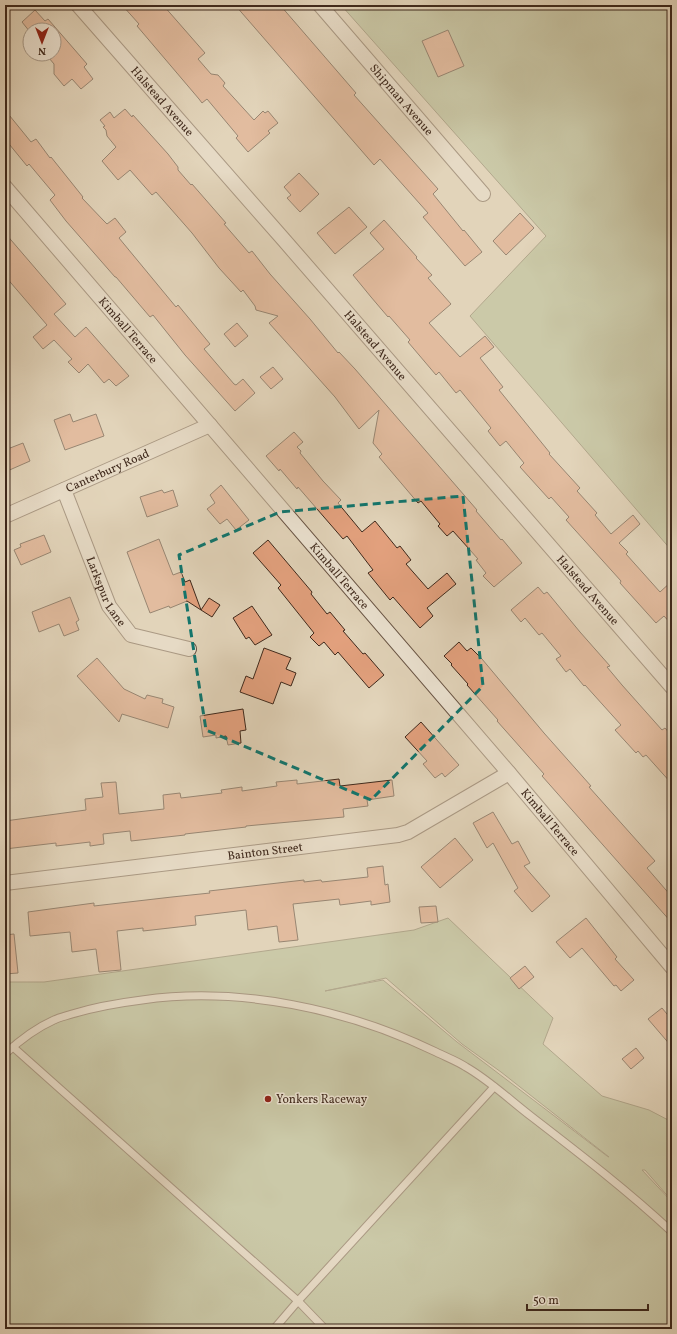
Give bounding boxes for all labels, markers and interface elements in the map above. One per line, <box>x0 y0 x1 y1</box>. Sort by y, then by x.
north arrow <box>22 22 62 62</box>
text: N <box>38 43 46 58</box>
street label: Shipman Avenue <box>365 61 436 140</box>
street label: Halstead Avenue <box>127 64 197 141</box>
street label: Kimball Terrace <box>94 294 161 368</box>
street label: Halstead Avenue <box>340 308 410 385</box>
street label: Canterbury Road <box>63 446 152 497</box>
street label: Kimball Terrace <box>306 540 372 614</box>
street label: Halstead Avenue <box>552 552 622 629</box>
street label: Larkspur Lane <box>82 555 129 631</box>
street label: Kimball Terrace <box>517 786 583 860</box>
street label: Bainton Street <box>227 840 304 865</box>
place label: Yonkers Raceway <box>276 1092 368 1108</box>
marker: Yonkers Raceway <box>263 1094 273 1104</box>
scale bar <box>527 1286 648 1312</box>
text: 50 m <box>533 1293 559 1309</box>

